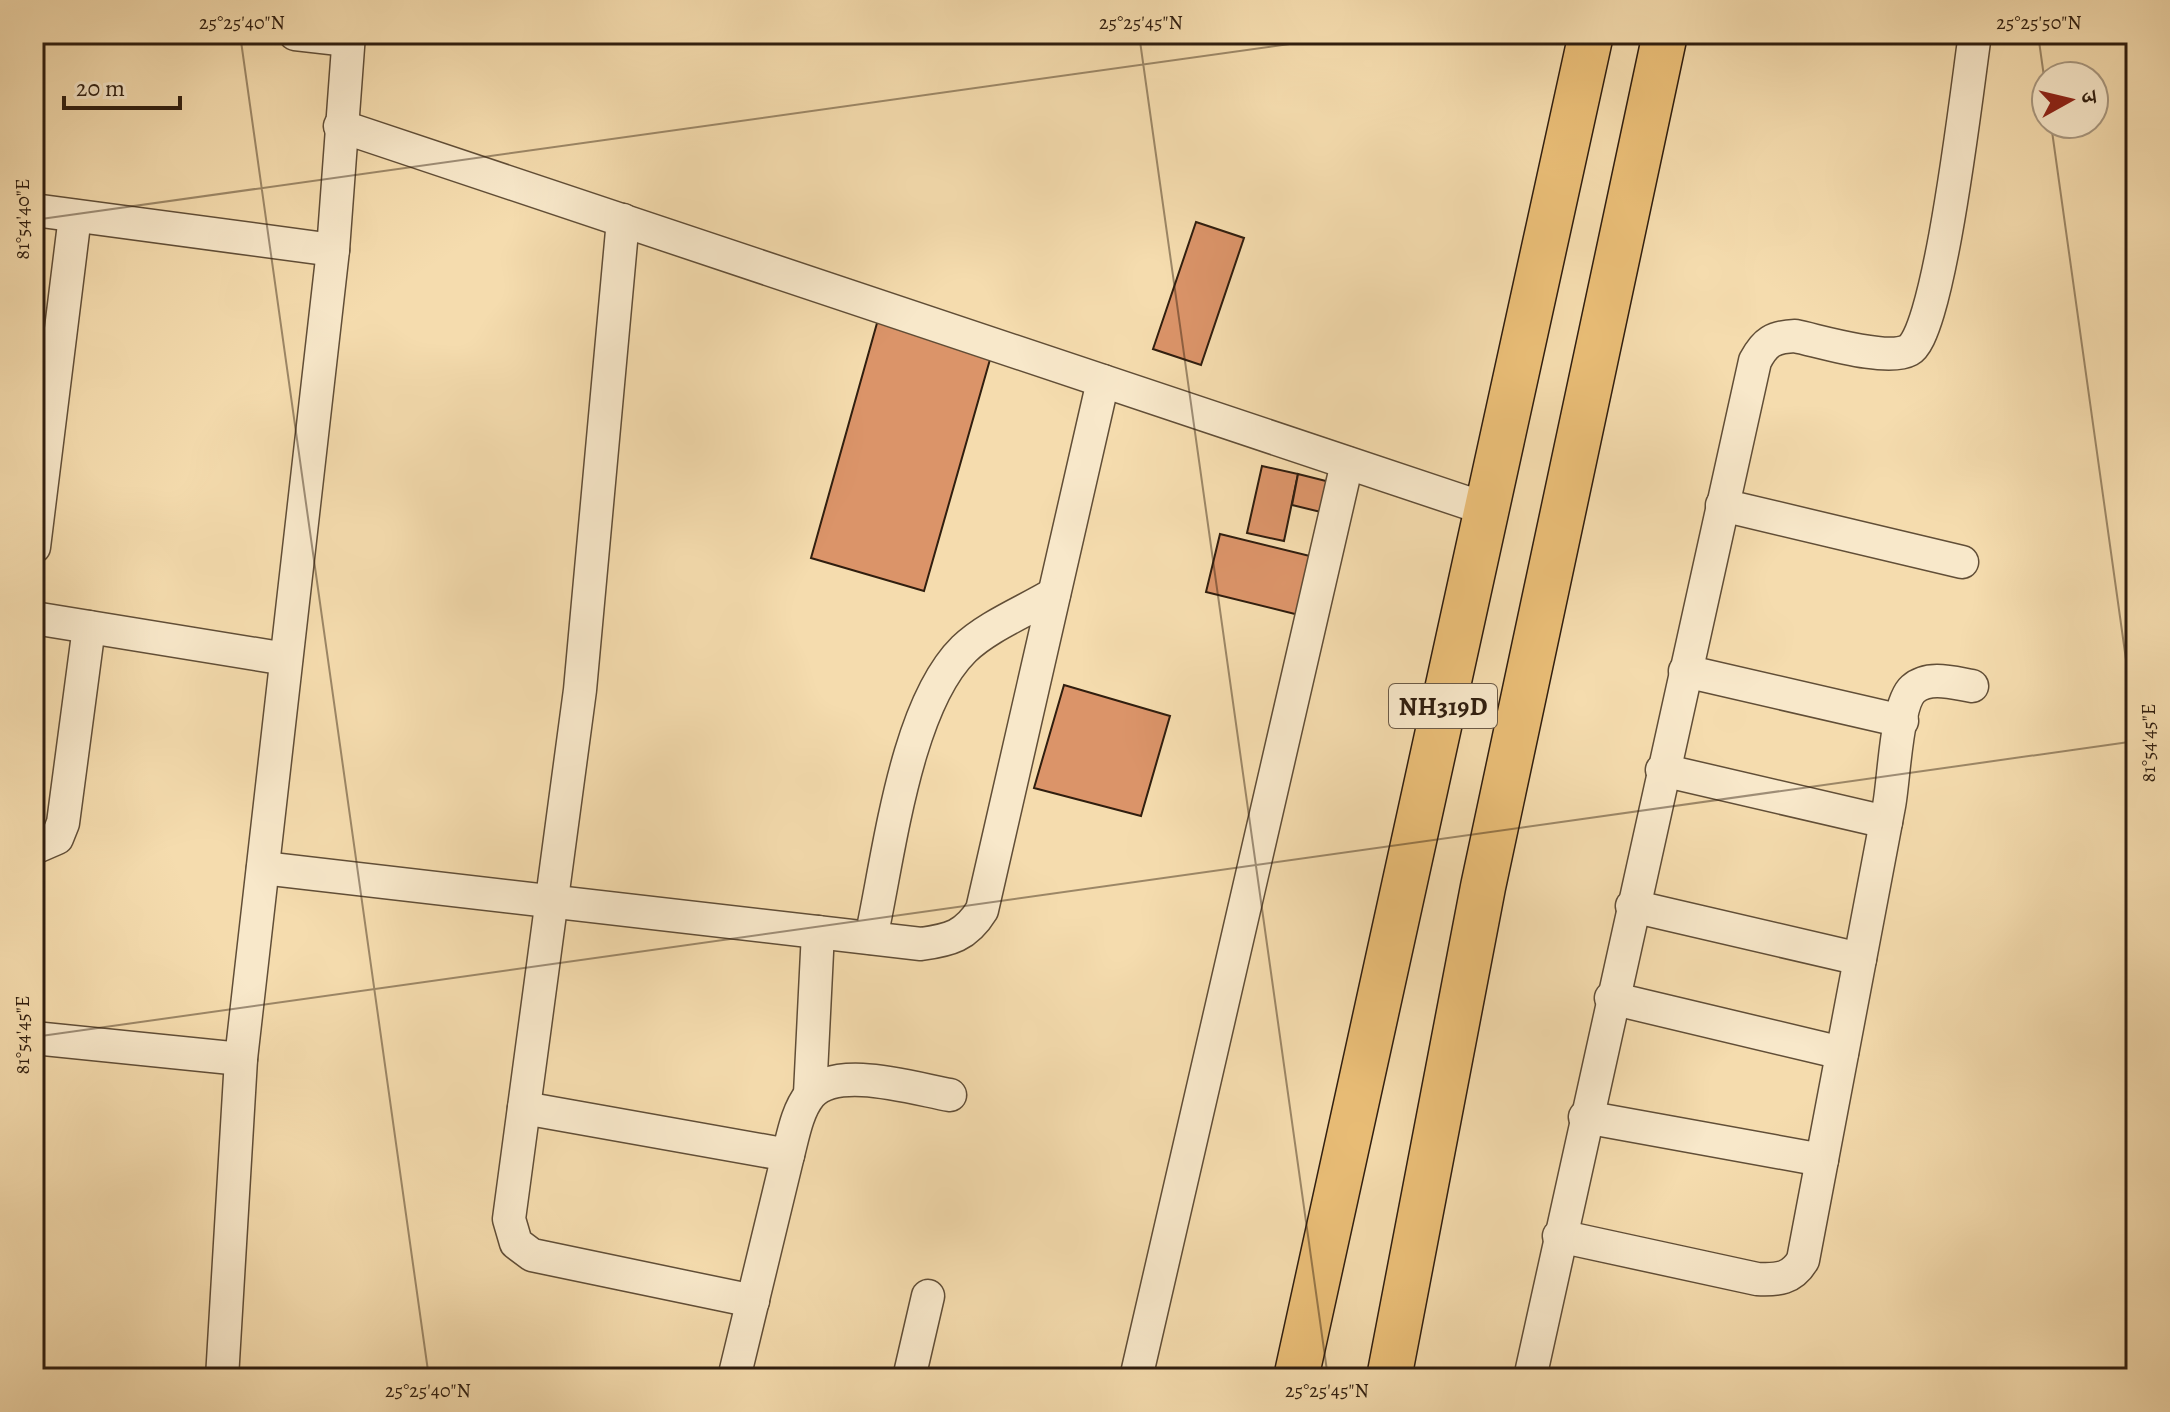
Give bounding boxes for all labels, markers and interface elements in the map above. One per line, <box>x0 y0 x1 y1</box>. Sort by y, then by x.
text: 25°25'40"N <box>199 9 285 36</box>
text: 25°25'45"N <box>1099 9 1183 36</box>
text: 25°25'50"N <box>1996 9 2082 36</box>
scale bar <box>64 60 180 110</box>
north arrow <box>2030 60 2110 140</box>
text: 20 m <box>76 72 125 104</box>
text: उ <box>2073 88 2105 107</box>
text: 81°54'40"E <box>9 178 36 260</box>
road number: NH319D <box>1389 684 1497 728</box>
text: 81°54'45"E <box>2135 703 2162 783</box>
text: 81°54'45"E <box>9 995 36 1075</box>
text: 25°25'40"N <box>385 1377 471 1404</box>
text: 25°25'45"N <box>1285 1377 1369 1404</box>

